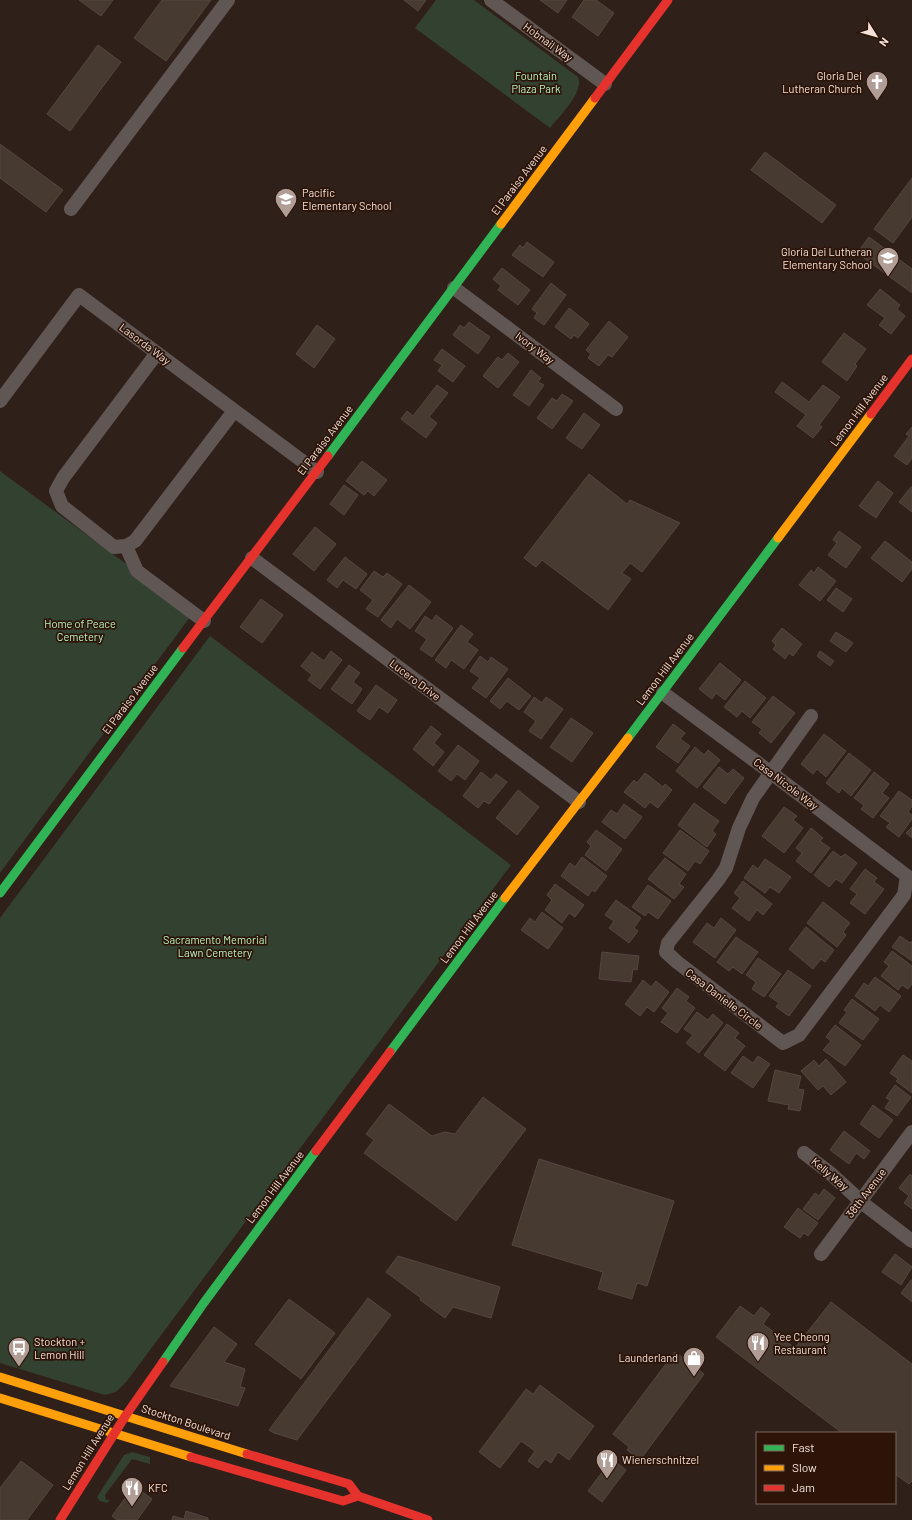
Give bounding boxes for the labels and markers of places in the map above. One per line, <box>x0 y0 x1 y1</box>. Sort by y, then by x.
place label: Gloria Dei Lutheran Church <box>782 69 862 95</box>
church icon: Gloria Dei Lutheran Church <box>864 69 890 102</box>
school or university icon: Pacific Elementary School <box>273 186 299 219</box>
place label: Pacific Elementary School <box>302 186 392 212</box>
place label: Gloria Dei Lutheran Elementary School <box>781 245 872 271</box>
school or university icon: Gloria Dei Lutheran Elementary School <box>875 245 901 278</box>
restaurant icon: Yee Cheong Restaurant <box>745 1330 771 1363</box>
place label: Yee Cheong Restaurant <box>774 1330 830 1356</box>
bus stop icon: Stockton + Lemon Hill <box>6 1335 32 1368</box>
place label: Stockton + Lemon Hill <box>34 1335 85 1361</box>
shop icon: Launderland <box>681 1345 707 1378</box>
place label: Launderland <box>619 1351 678 1364</box>
restaurant icon: Wienerschnitzel <box>594 1447 620 1480</box>
place label: Wienerschnitzel <box>622 1453 699 1466</box>
restaurant icon: KFC <box>119 1475 145 1508</box>
place label: KFC <box>148 1481 168 1494</box>

